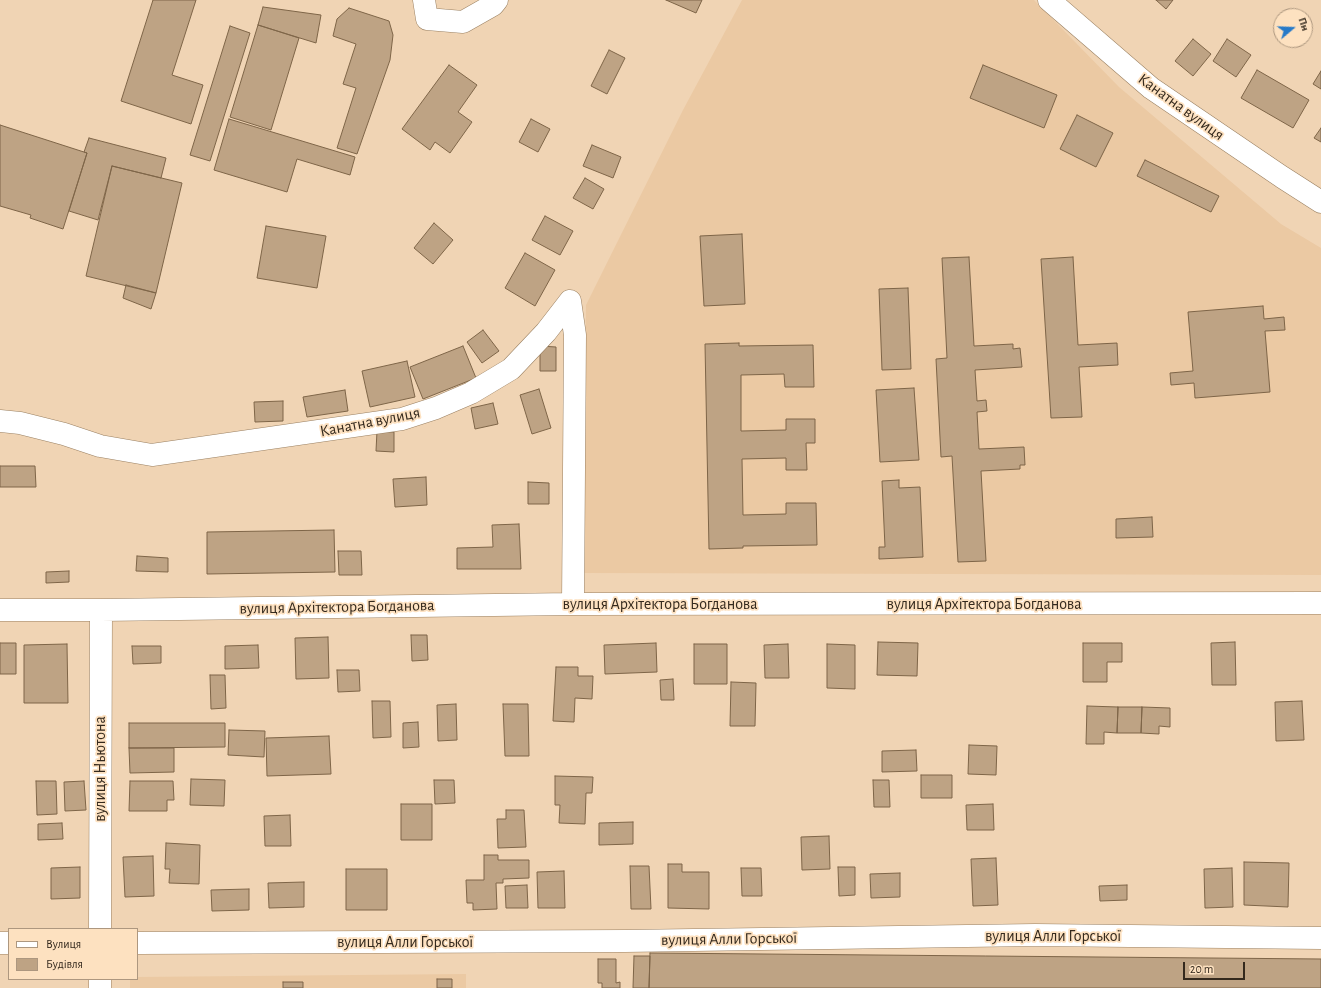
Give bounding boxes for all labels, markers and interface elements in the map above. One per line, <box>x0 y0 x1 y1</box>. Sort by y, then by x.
north arrow <box>1273 8 1313 48</box>
text: Пн <box>1296 16 1311 32</box>
street label: Канатна вулиця <box>1134 69 1228 145</box>
street label: Канатна вулиця <box>318 403 422 441</box>
street label: вулиця Архітектора Богданова <box>562 594 758 614</box>
street label: вулиця Архітектора Богданова <box>886 594 1082 614</box>
street label: вулиця Архітектора Богданова <box>239 596 435 618</box>
street label: вулиця Ньютона <box>90 716 110 822</box>
street label: вулиця Алли Горської <box>985 926 1121 946</box>
legend <box>8 928 138 980</box>
street label: вулиця Алли Горської <box>661 928 797 950</box>
street label: вулиця Алли Горської <box>337 932 473 952</box>
text: Вулиця <box>46 938 81 950</box>
scale bar <box>1185 954 1247 980</box>
text: Будівля <box>46 958 83 970</box>
text: 20 m <box>1190 963 1213 975</box>

